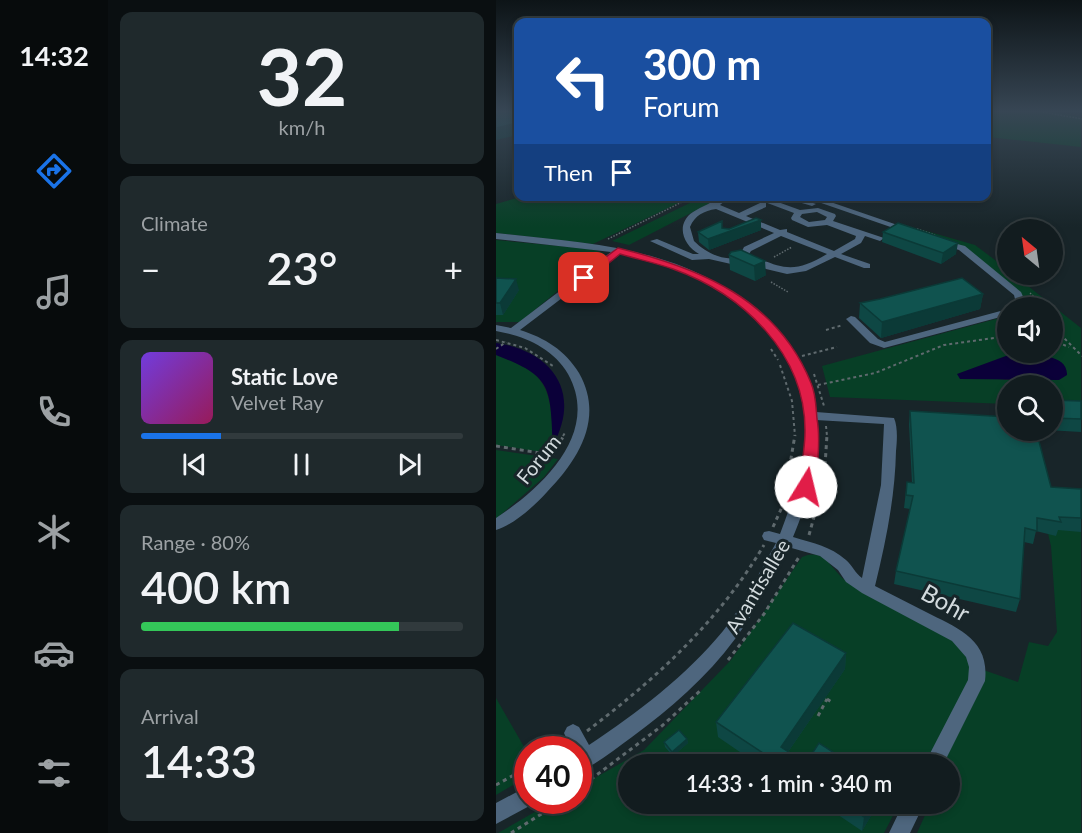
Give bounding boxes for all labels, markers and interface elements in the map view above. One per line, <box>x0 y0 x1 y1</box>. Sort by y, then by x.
text: 32 <box>257 29 347 123</box>
text: 14:32 <box>19 39 89 72</box>
text: 300 m <box>643 39 761 89</box>
icon: left <box>544 42 622 120</box>
text: Forum <box>643 90 720 123</box>
text: km/h <box>279 115 325 139</box>
icon: directions <box>33 150 75 192</box>
icon: arrive <box>605 156 638 189</box>
text: Then <box>544 159 593 186</box>
text: Climate <box>141 211 208 235</box>
north arrow <box>997 219 1063 285</box>
map controls <box>997 219 1063 441</box>
text: 23° <box>267 241 337 295</box>
text: − <box>141 249 160 289</box>
text: + <box>444 249 463 289</box>
pin <box>558 252 609 303</box>
icon: arrive <box>567 261 600 294</box>
icon: music <box>33 271 75 313</box>
button: sound <box>997 297 1063 363</box>
text: Static Love <box>231 363 338 390</box>
button: search <box>997 375 1063 441</box>
text: Velvet Ray <box>231 390 324 414</box>
icon: phone <box>33 391 75 433</box>
street label: Forum <box>511 429 565 489</box>
icon: previous <box>178 448 211 481</box>
icon: pause <box>285 448 318 481</box>
icon: next <box>393 448 426 481</box>
position arrow <box>774 455 838 519</box>
icon: climate <box>33 511 75 553</box>
text: Range · 80% <box>141 530 250 554</box>
street label: Avantisallee <box>720 535 794 637</box>
text: 400 km <box>141 560 291 614</box>
street label: Bohr <box>917 577 976 627</box>
icon: car <box>33 632 75 674</box>
text: Arrival <box>141 704 199 728</box>
text: 14:33 <box>141 734 257 788</box>
speed limit sign: 40 <box>514 736 592 814</box>
icon: filters <box>33 752 75 794</box>
text: 14:33 · 1 min · 340 m <box>686 770 892 797</box>

